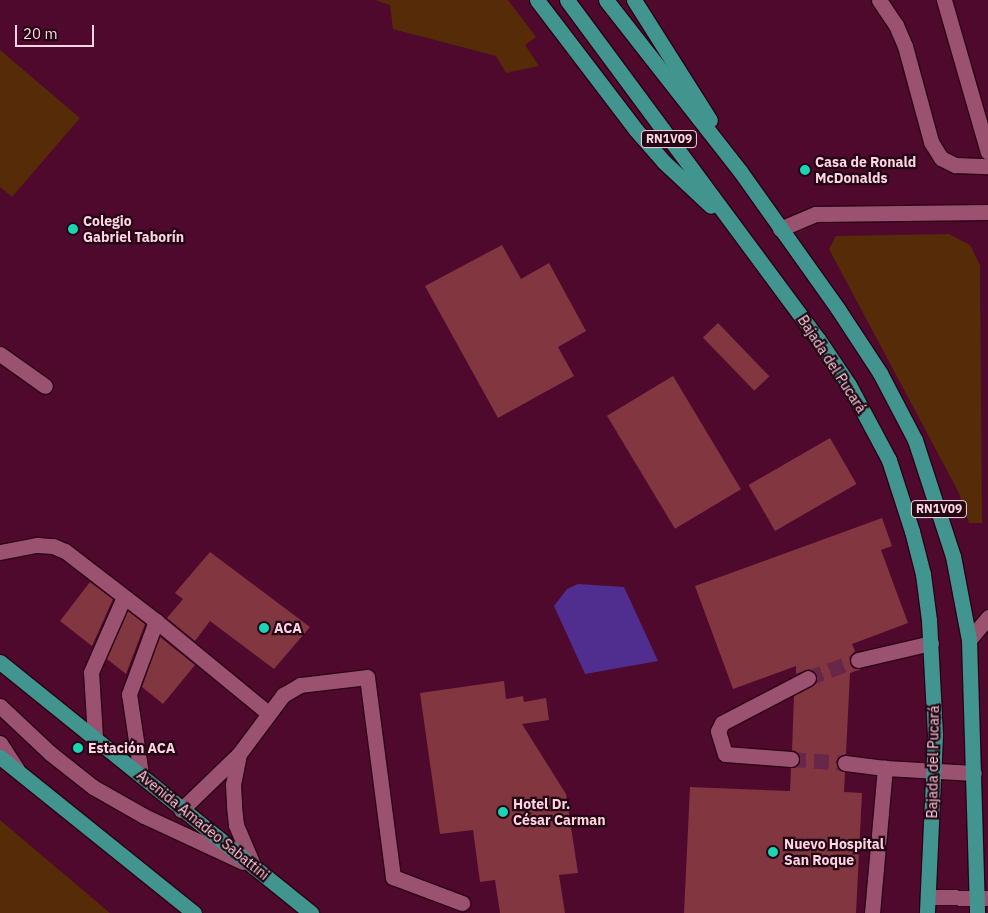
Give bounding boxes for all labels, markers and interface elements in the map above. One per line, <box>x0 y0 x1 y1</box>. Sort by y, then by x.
scale bar <box>18 15 96 47</box>
text: 20 m <box>23 24 58 43</box>
road number: RN1V09 <box>640 130 698 148</box>
place label: Casa de Ronald McDonalds <box>815 154 916 186</box>
marker: Casa de Ronald McDonalds <box>799 164 811 176</box>
place label: Colegio Gabriel Taborín <box>83 213 184 246</box>
marker: Colegio Gabriel Taborín <box>67 223 79 235</box>
street label: Bajada del Pucará <box>794 312 870 416</box>
road number: RN1V09 <box>910 499 968 518</box>
place label: ACA <box>274 620 302 636</box>
marker: ACA <box>258 622 270 634</box>
street label: Bajada del Pucará <box>924 705 942 819</box>
place label: Estación ACA <box>88 740 175 756</box>
marker: Estación ACA <box>72 742 84 754</box>
street label: Avenida Amadeo Sabattini <box>134 767 272 883</box>
place label: Hotel Dr. César Carman <box>513 796 606 829</box>
marker: Hotel Dr. César Carman <box>497 806 509 818</box>
place label: Nuevo Hospital San Roque <box>784 836 884 869</box>
marker: Nuevo Hospital San Roque <box>766 845 780 859</box>

